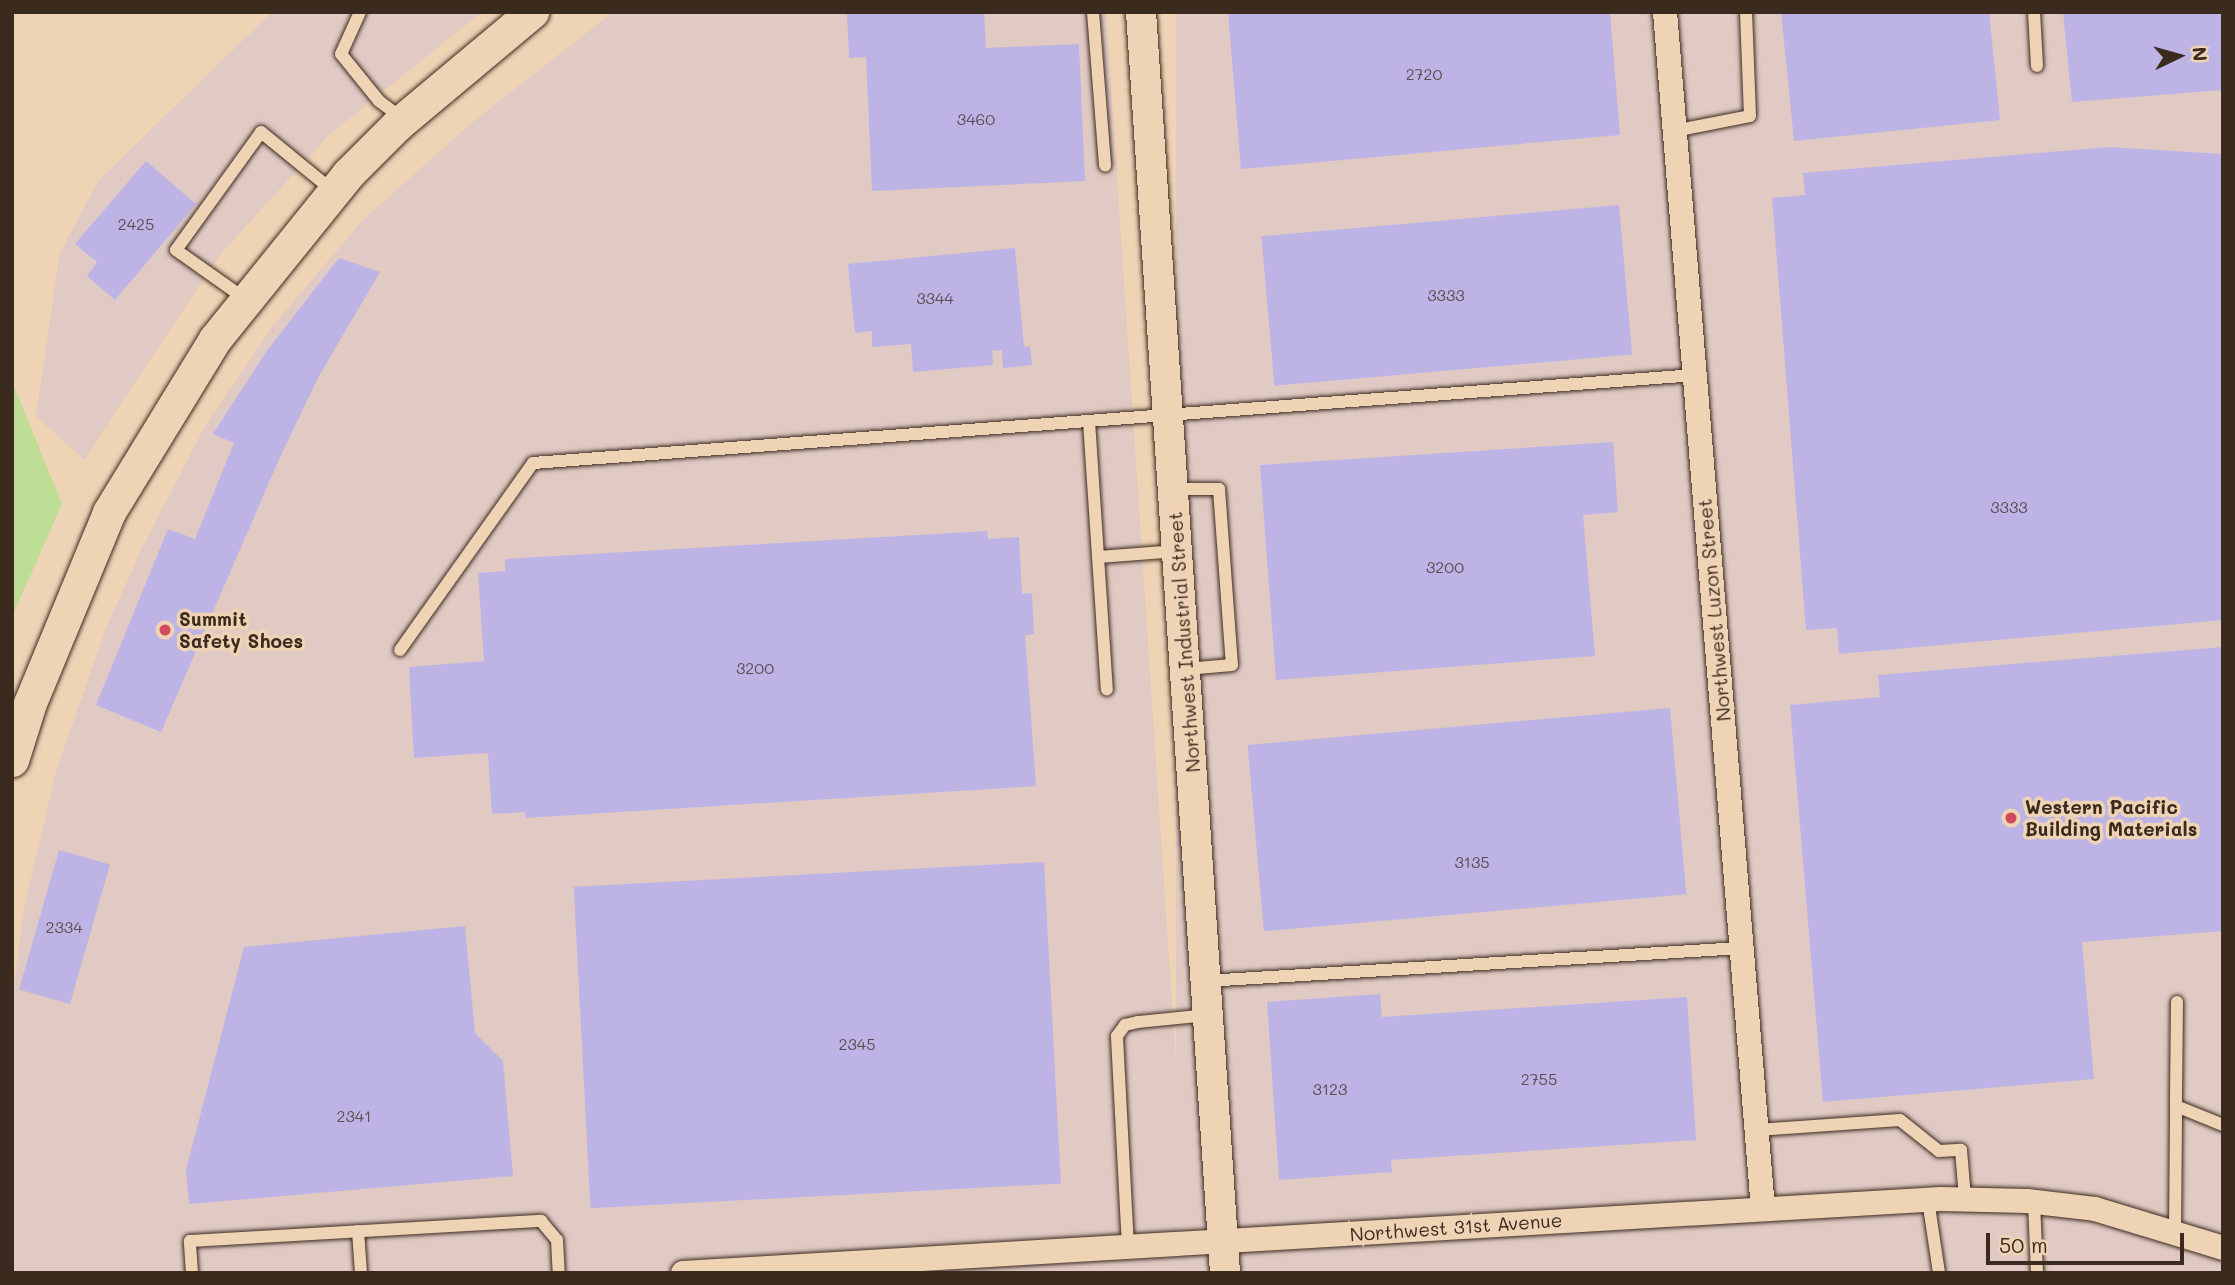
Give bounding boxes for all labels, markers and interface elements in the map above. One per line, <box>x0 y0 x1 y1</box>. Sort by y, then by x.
north arrow <box>2144 21 2214 91</box>
text: N <box>2187 46 2213 62</box>
house number: 2720 <box>1406 64 1442 84</box>
house number: 3460 <box>957 109 995 129</box>
house number: 2425 <box>118 214 154 234</box>
house number: 3333 <box>1427 285 1465 305</box>
house number: 3344 <box>916 288 954 308</box>
house number: 3333 <box>1990 497 2028 517</box>
street label: Northwest Luzon Street <box>1693 498 1735 722</box>
street label: Northwest Industrial Street <box>1164 511 1204 773</box>
house number: 3200 <box>1426 557 1464 577</box>
place label: Summit Safety Shoes <box>179 608 303 652</box>
marker: Summit Safety Shoes <box>157 622 173 638</box>
house number: 3200 <box>736 658 774 678</box>
place label: Western Pacific Building Materials <box>2025 796 2197 840</box>
marker: Western Pacific Building Materials <box>2003 810 2019 826</box>
house number: 3135 <box>1454 852 1490 872</box>
house number: 2334 <box>45 917 83 937</box>
house number: 2345 <box>838 1034 876 1054</box>
house number: 2755 <box>1521 1069 1557 1089</box>
house number: 3123 <box>1313 1079 1347 1099</box>
house number: 2341 <box>337 1106 371 1126</box>
street label: Northwest 31st Avenue <box>1349 1208 1563 1246</box>
scale bar <box>1990 1218 2188 1262</box>
text: 50 m <box>1999 1231 2048 1258</box>

